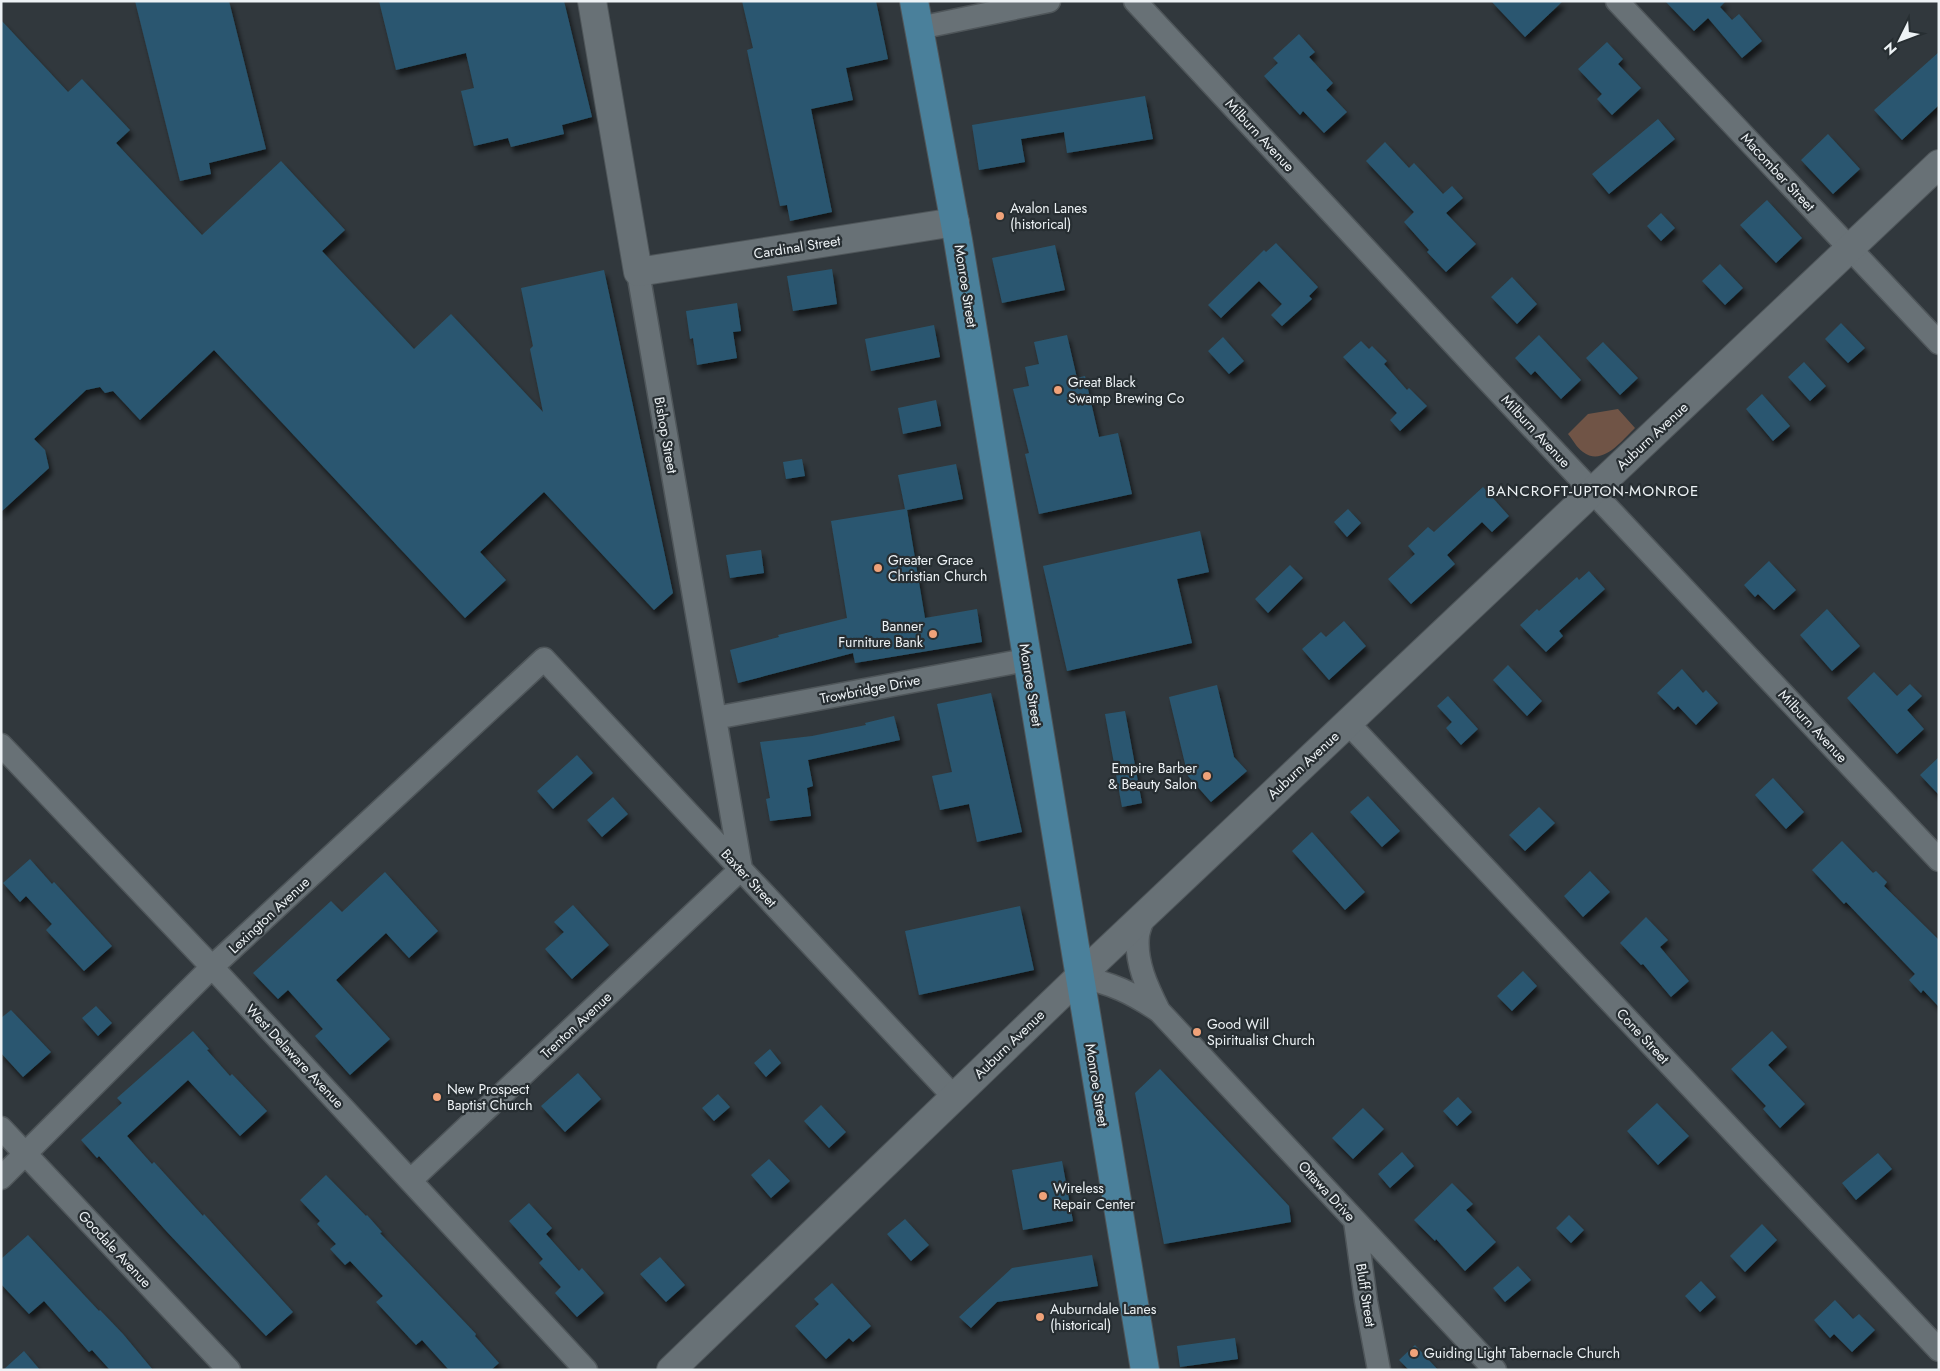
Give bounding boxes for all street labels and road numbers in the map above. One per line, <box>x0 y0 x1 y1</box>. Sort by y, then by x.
street label: Milburn Avenue <box>1221 94 1299 176</box>
street label: Macomber Street <box>1736 128 1820 216</box>
street label: Cardinal Street <box>752 230 842 264</box>
street label: Monroe Street <box>950 243 982 329</box>
street label: Milburn Avenue <box>1497 390 1575 472</box>
street label: Bishop Street <box>649 395 683 476</box>
street label: Auburn Avenue <box>1612 397 1692 475</box>
street label: Monroe Street <box>1015 642 1047 728</box>
street label: Trowbridge Drive <box>818 669 922 709</box>
street label: Milburn Avenue <box>1774 685 1852 767</box>
street label: Auburn Avenue <box>1263 726 1343 804</box>
street label: Baxter Street <box>717 844 782 912</box>
street label: Lexington Avenue <box>224 872 314 958</box>
street label: Trenton Avenue <box>536 987 616 1063</box>
street label: West Delaware Avenue <box>241 1000 349 1112</box>
street label: Cone Street <box>1612 1004 1674 1069</box>
street label: Auburn Avenue <box>969 1005 1049 1083</box>
street label: Monroe Street <box>1081 1042 1113 1128</box>
street label: Ottawa Drive <box>1294 1156 1360 1226</box>
street label: Goodale Avenue <box>74 1206 156 1292</box>
street label: Bluff Street <box>1351 1262 1381 1329</box>

